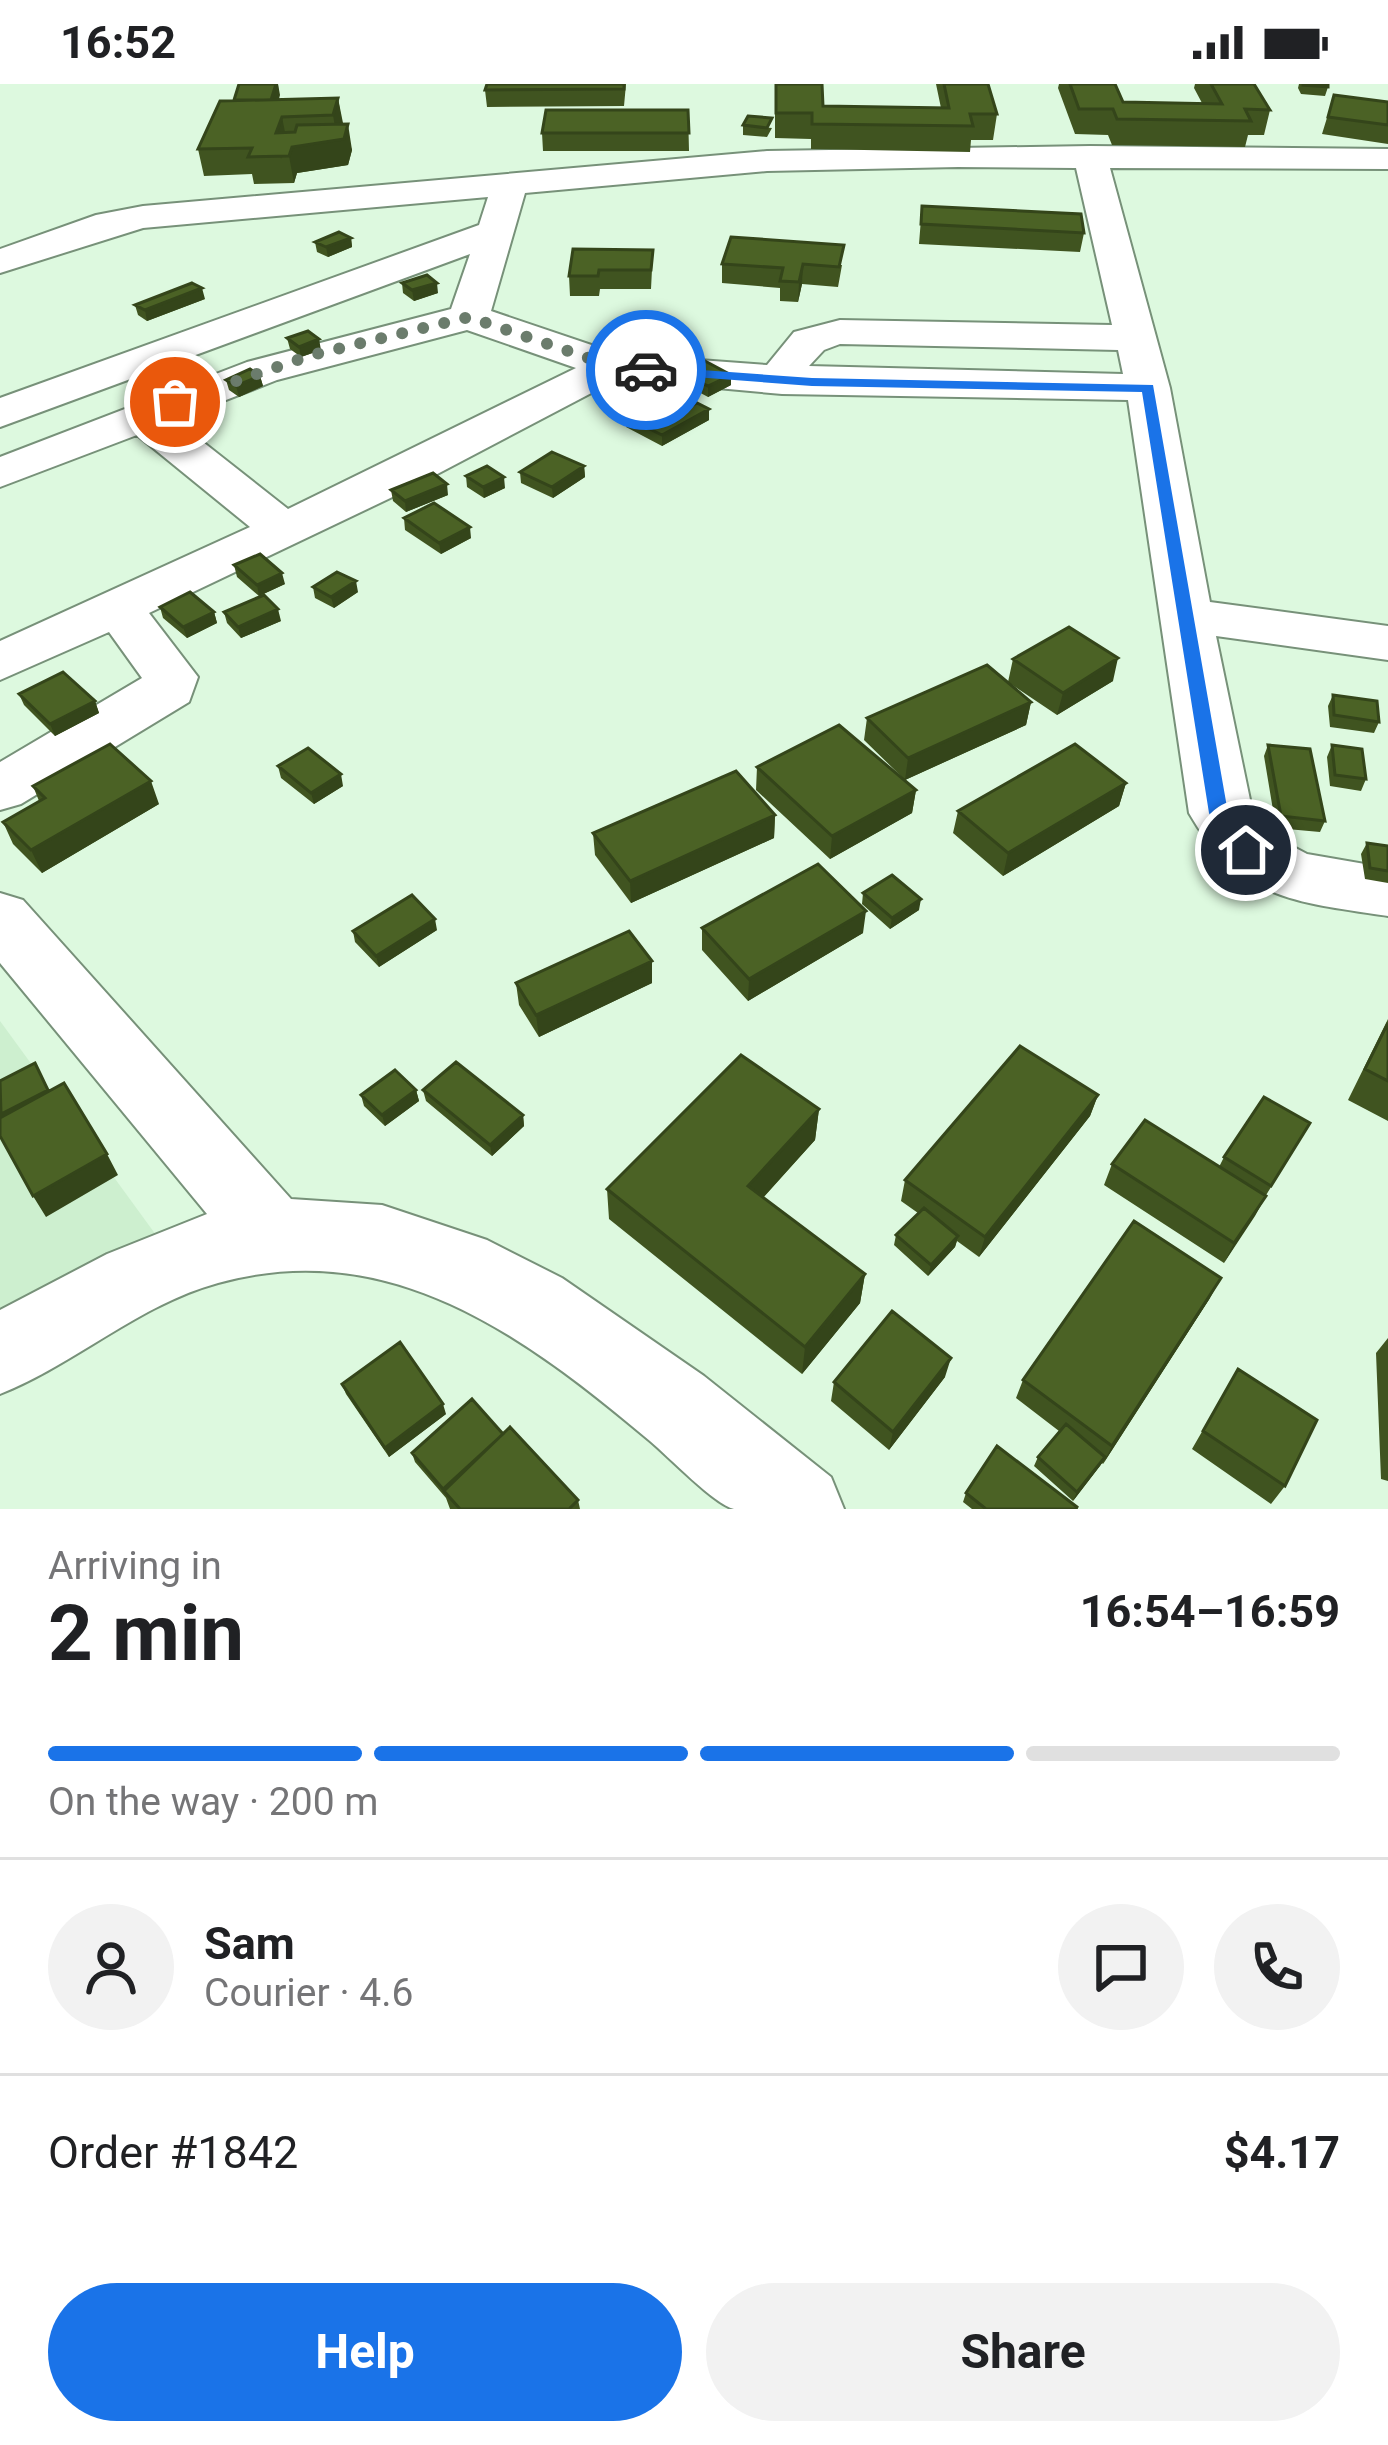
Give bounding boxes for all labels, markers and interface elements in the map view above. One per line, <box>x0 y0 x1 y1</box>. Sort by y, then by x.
text: 16:52 <box>60 16 176 69</box>
courier <box>586 310 706 430</box>
icon: car <box>613 337 679 403</box>
pin <box>124 351 226 453</box>
icon: bag <box>142 369 208 435</box>
pin <box>1195 799 1297 901</box>
icon: home <box>1213 817 1279 883</box>
text: Arriving in <box>48 1543 222 1589</box>
text: 16:54–16:59 <box>1080 1585 1340 1638</box>
text: 2 min <box>48 1588 244 1679</box>
text: On the way · 200 m <box>48 1779 379 1825</box>
button: person <box>48 1904 174 2030</box>
button: chat <box>1058 1904 1184 2030</box>
button: phone <box>1214 1904 1340 2030</box>
text: Sam <box>204 1917 295 1970</box>
text: Courier · 4.6 <box>204 1970 413 2016</box>
text: Order #1842 <box>48 2126 298 2179</box>
text: $4.17 <box>1224 2126 1340 2179</box>
button: Help <box>48 2283 682 2421</box>
button: Share <box>706 2283 1340 2421</box>

